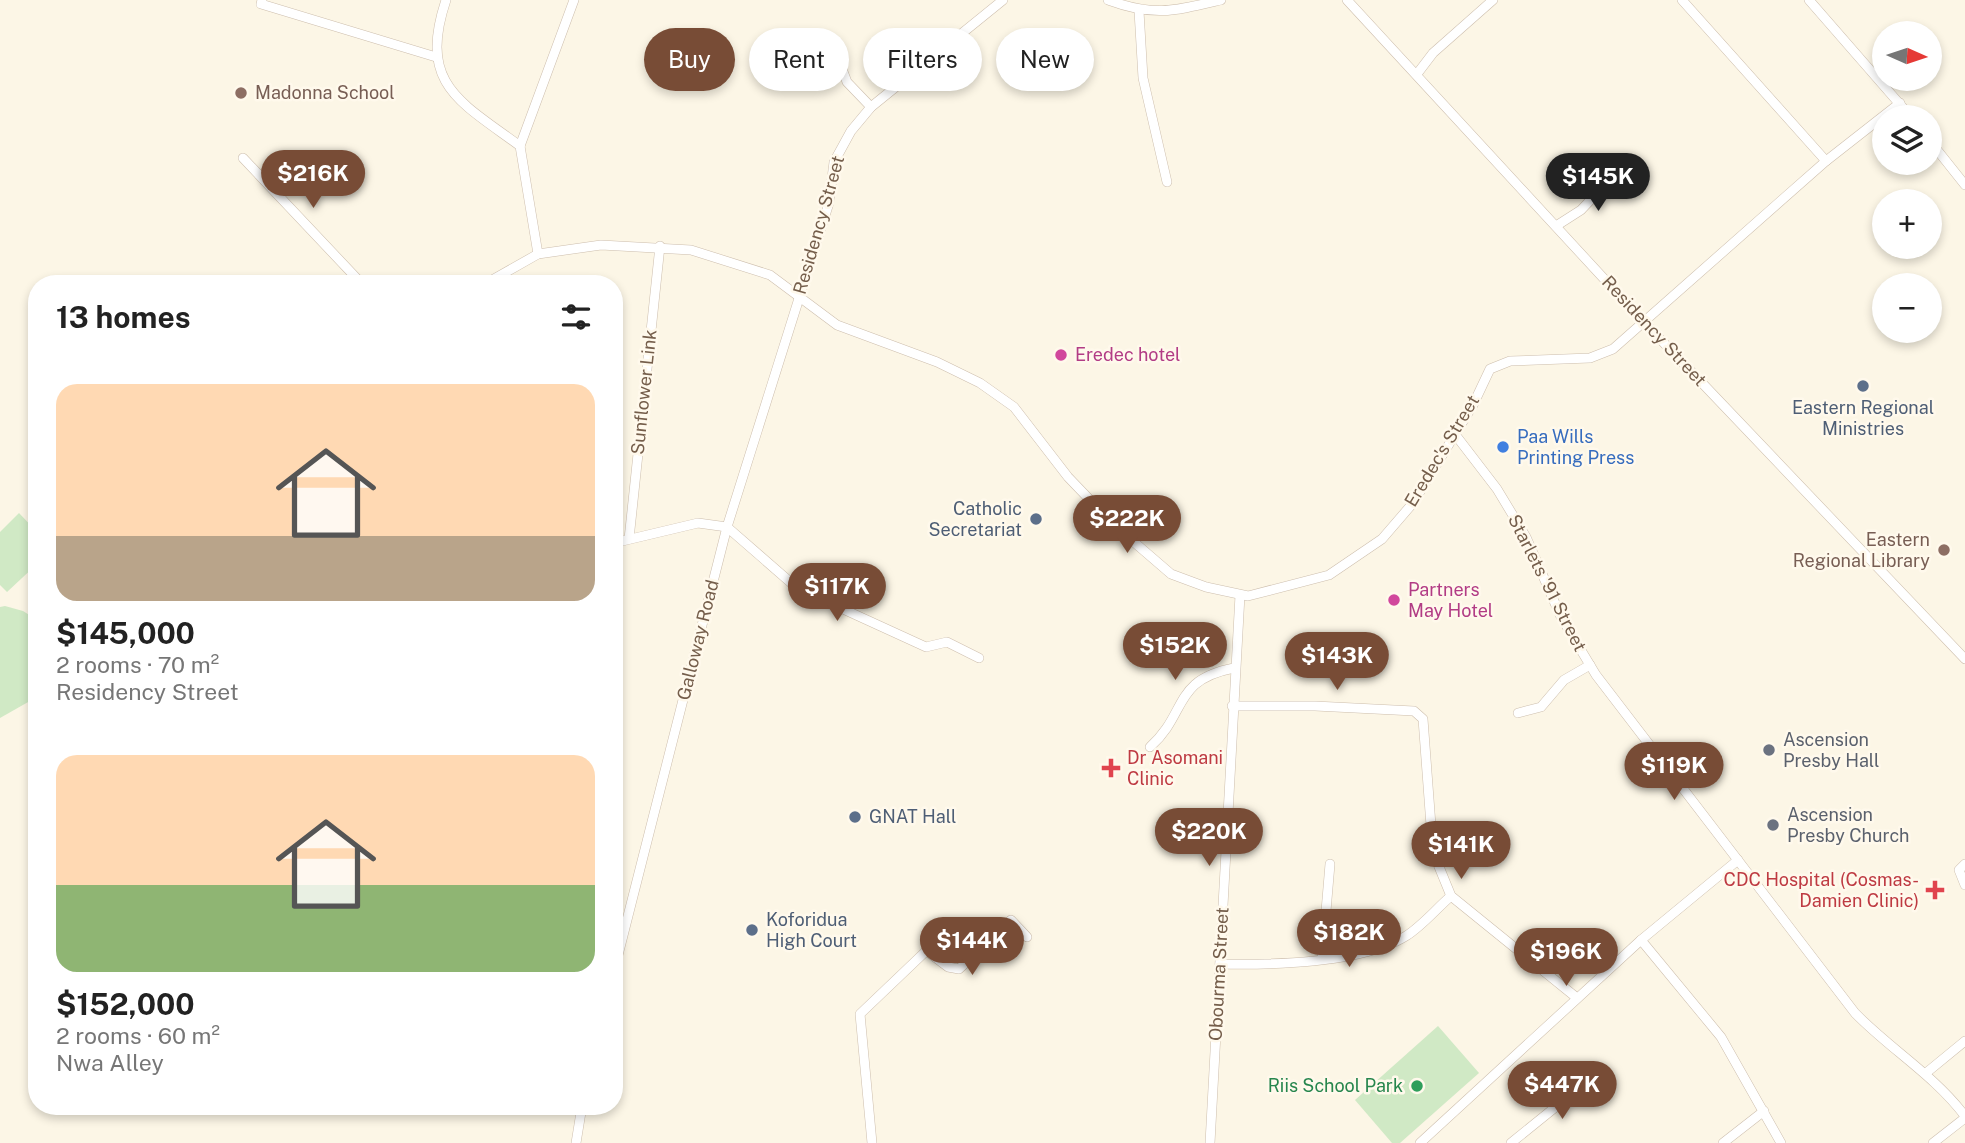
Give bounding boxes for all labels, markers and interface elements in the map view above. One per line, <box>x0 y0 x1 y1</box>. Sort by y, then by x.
north arrow <box>1872 21 1942 91</box>
map controls <box>1872 21 1942 343</box>
chip: Buy <box>644 28 735 91</box>
chip: Rent <box>749 28 849 91</box>
chip: Filters <box>863 28 982 91</box>
chip: New <box>996 28 1094 91</box>
place label: Madonna School <box>255 82 395 103</box>
marker: Madonna School <box>233 85 249 101</box>
button: layers <box>1872 105 1942 175</box>
pin: $216K <box>264 150 362 210</box>
street label: Residency Street <box>789 153 848 297</box>
pin: $145K <box>1549 154 1647 213</box>
text: $216K <box>277 159 349 186</box>
text: $145K <box>1562 162 1634 189</box>
button: + <box>1872 189 1942 259</box>
street label: Residency Street <box>1598 271 1711 390</box>
button: − <box>1872 273 1942 343</box>
icon: filters <box>557 298 595 336</box>
text: 13 homes <box>56 299 191 335</box>
street label: Sunflower Link <box>626 328 661 456</box>
place label: Eredec hotel <box>1075 344 1181 365</box>
marker: Eredec hotel <box>1053 347 1069 363</box>
marker: Eastern Regional Ministries <box>1855 378 1871 394</box>
street label: Eredec's Street <box>1400 391 1483 510</box>
place label: Eastern Regional Ministries <box>1792 397 1934 439</box>
place label: Paa Wills Printing Press <box>1517 426 1634 468</box>
icon: home <box>263 430 389 556</box>
marker: Paa Wills Printing Press <box>1495 439 1511 455</box>
pin: $222K <box>1078 496 1176 555</box>
place label: Catholic Secretariat <box>928 498 1022 540</box>
text: $222K <box>1089 504 1165 531</box>
marker: Catholic Secretariat <box>1028 511 1044 527</box>
street label: Starlets '91 Street <box>1504 511 1591 655</box>
place label: Eastern Regional Library <box>1793 529 1930 571</box>
marker: Eastern Regional Library <box>1936 542 1952 558</box>
pin: $117K <box>788 564 886 623</box>
text: $117K <box>804 572 870 599</box>
street label: Galloway Road <box>672 577 723 702</box>
place label: Partners May Hotel <box>1408 579 1493 621</box>
marker: Partners May Hotel <box>1386 592 1402 608</box>
text: $145,000 <box>56 615 195 651</box>
pin: $152K <box>1126 622 1224 682</box>
text: $152K <box>1139 631 1211 658</box>
pin: $143K <box>1288 632 1386 692</box>
text: $143K <box>1301 641 1373 668</box>
text: 2 rooms · 70 m² <box>56 651 219 678</box>
text: Residency Street <box>56 678 239 705</box>
place label: Ascension Presby Hall <box>1783 729 1879 771</box>
pin: $119K <box>1625 742 1723 802</box>
marker: Ascension Presby Hall <box>1761 742 1777 758</box>
place label: Dr Asomani Clinic <box>1127 747 1223 789</box>
text: $119K <box>1641 751 1708 778</box>
marker: Dr Asomani Clinic <box>1101 758 1121 778</box>
icon: home <box>263 801 389 927</box>
place label: Ascension Presby Church <box>1787 804 1909 846</box>
place label: GNAT Hall <box>869 806 956 827</box>
pin: $220K <box>1160 808 1258 868</box>
marker: GNAT Hall <box>847 809 863 825</box>
text: $220K <box>1171 817 1247 844</box>
marker: Ascension Presby Church <box>1765 817 1781 833</box>
pin: $141K <box>1412 822 1510 881</box>
text: $141K <box>1428 830 1494 857</box>
place label: CDC Hospital (Cosmas- Damien Clinic) <box>1724 869 1919 911</box>
marker: CDC Hospital (Cosmas- Damien Clinic) <box>1925 880 1945 900</box>
street label: Obourma Street <box>1205 907 1232 1041</box>
place label: Koforidua High Court <box>766 909 857 951</box>
pin: $182K <box>1300 909 1398 969</box>
pin: $144K <box>923 918 1021 977</box>
text: $182K <box>1313 918 1385 945</box>
marker: Koforidua High Court <box>744 922 760 938</box>
text: $144K <box>936 926 1008 953</box>
pin: $196K <box>1517 928 1615 988</box>
text: $196K <box>1530 937 1602 964</box>
text: $152,000 <box>56 986 195 1022</box>
text: 2 rooms · 60 m² <box>56 1022 220 1049</box>
text: Nwa Alley <box>56 1049 164 1076</box>
pin: $447K <box>1513 1062 1611 1121</box>
text: $447K <box>1524 1070 1600 1097</box>
place label: Riis School Park <box>1268 1075 1403 1096</box>
marker: Riis School Park <box>1409 1078 1425 1094</box>

